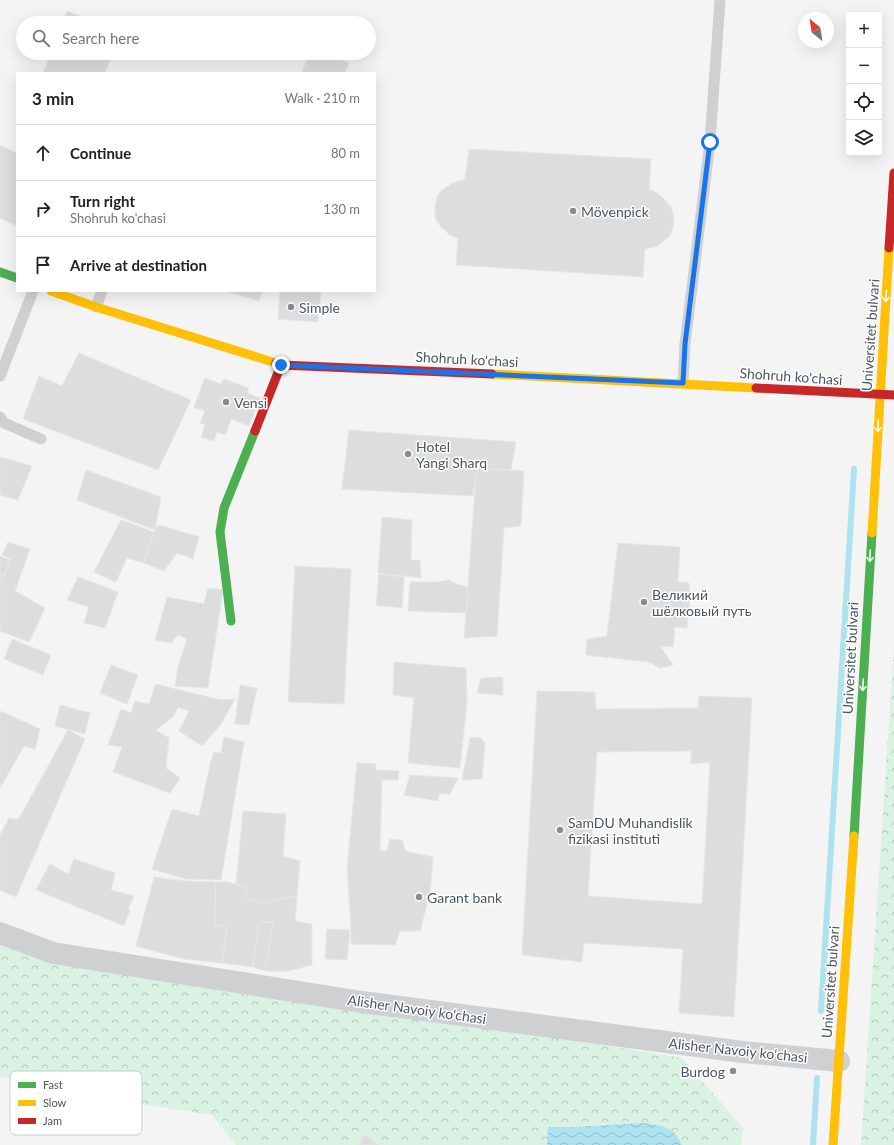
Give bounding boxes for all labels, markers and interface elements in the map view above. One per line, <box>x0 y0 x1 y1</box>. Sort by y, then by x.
north arrow <box>798 12 834 48</box>
map controls <box>846 12 882 156</box>
button: + <box>846 12 882 48</box>
search box <box>16 16 376 60</box>
icon: search <box>30 27 52 49</box>
text: Search here <box>62 29 139 47</box>
button: − <box>846 48 882 84</box>
button: locate <box>846 84 882 120</box>
text: 3 min <box>32 88 74 109</box>
text: Walk · 210 m <box>284 90 360 106</box>
button: layers <box>846 120 882 156</box>
route start <box>701 133 719 151</box>
icon: ahead <box>32 142 54 164</box>
text: Continue <box>70 144 131 162</box>
text: 80 m <box>331 145 360 161</box>
text: Turn right <box>70 192 135 210</box>
icon: right <box>32 198 54 220</box>
text: 130 m <box>323 201 360 217</box>
place label: Mövenpick <box>581 203 650 220</box>
marker: Mövenpick <box>568 206 578 216</box>
text: Shohruh ko'chasi <box>70 210 166 226</box>
icon: arrive <box>32 254 54 276</box>
text: Arrive at destination <box>70 256 207 274</box>
street label: Universitet bulvari <box>858 278 882 392</box>
one-way arrow <box>883 289 890 302</box>
place label: Simple <box>299 299 340 316</box>
marker: Simple <box>286 302 296 312</box>
street label: Shohruh ko'chasi <box>415 348 519 370</box>
route end <box>272 356 290 374</box>
street label: Shohruh ko'chasi <box>739 364 843 388</box>
place label: Vensi <box>234 394 267 411</box>
marker: Vensi <box>221 397 231 407</box>
one-way arrow <box>874 419 882 432</box>
place label: Hotel Yangi Sharq <box>416 438 487 471</box>
marker: Hotel Yangi Sharq <box>403 449 413 459</box>
one-way arrow <box>867 549 874 562</box>
place label: Великий шёлковый путь <box>652 586 752 619</box>
marker: Великий шёлковый путь <box>639 597 649 607</box>
street label: Universitet bulvari <box>839 601 861 715</box>
one-way arrow <box>859 678 866 691</box>
place label: SamDU Muhandislik fizikasi instituti <box>568 814 694 847</box>
marker: SamDU Muhandislik fizikasi instituti <box>555 825 565 835</box>
place label: Garant bank <box>427 889 503 906</box>
marker: Garant bank <box>414 892 424 902</box>
street label: Universitet bulvari <box>818 925 842 1039</box>
street label: Alisher Navoiy ko'chasi <box>347 991 487 1027</box>
street label: Alisher Navoiy ko'chasi <box>668 1034 808 1066</box>
place label: Burdog <box>680 1063 725 1080</box>
marker: Burdog <box>728 1066 738 1076</box>
legend <box>10 1071 142 1135</box>
text: Fast <box>43 1078 63 1091</box>
text: Slow <box>43 1096 67 1109</box>
text: Jam <box>43 1114 62 1127</box>

